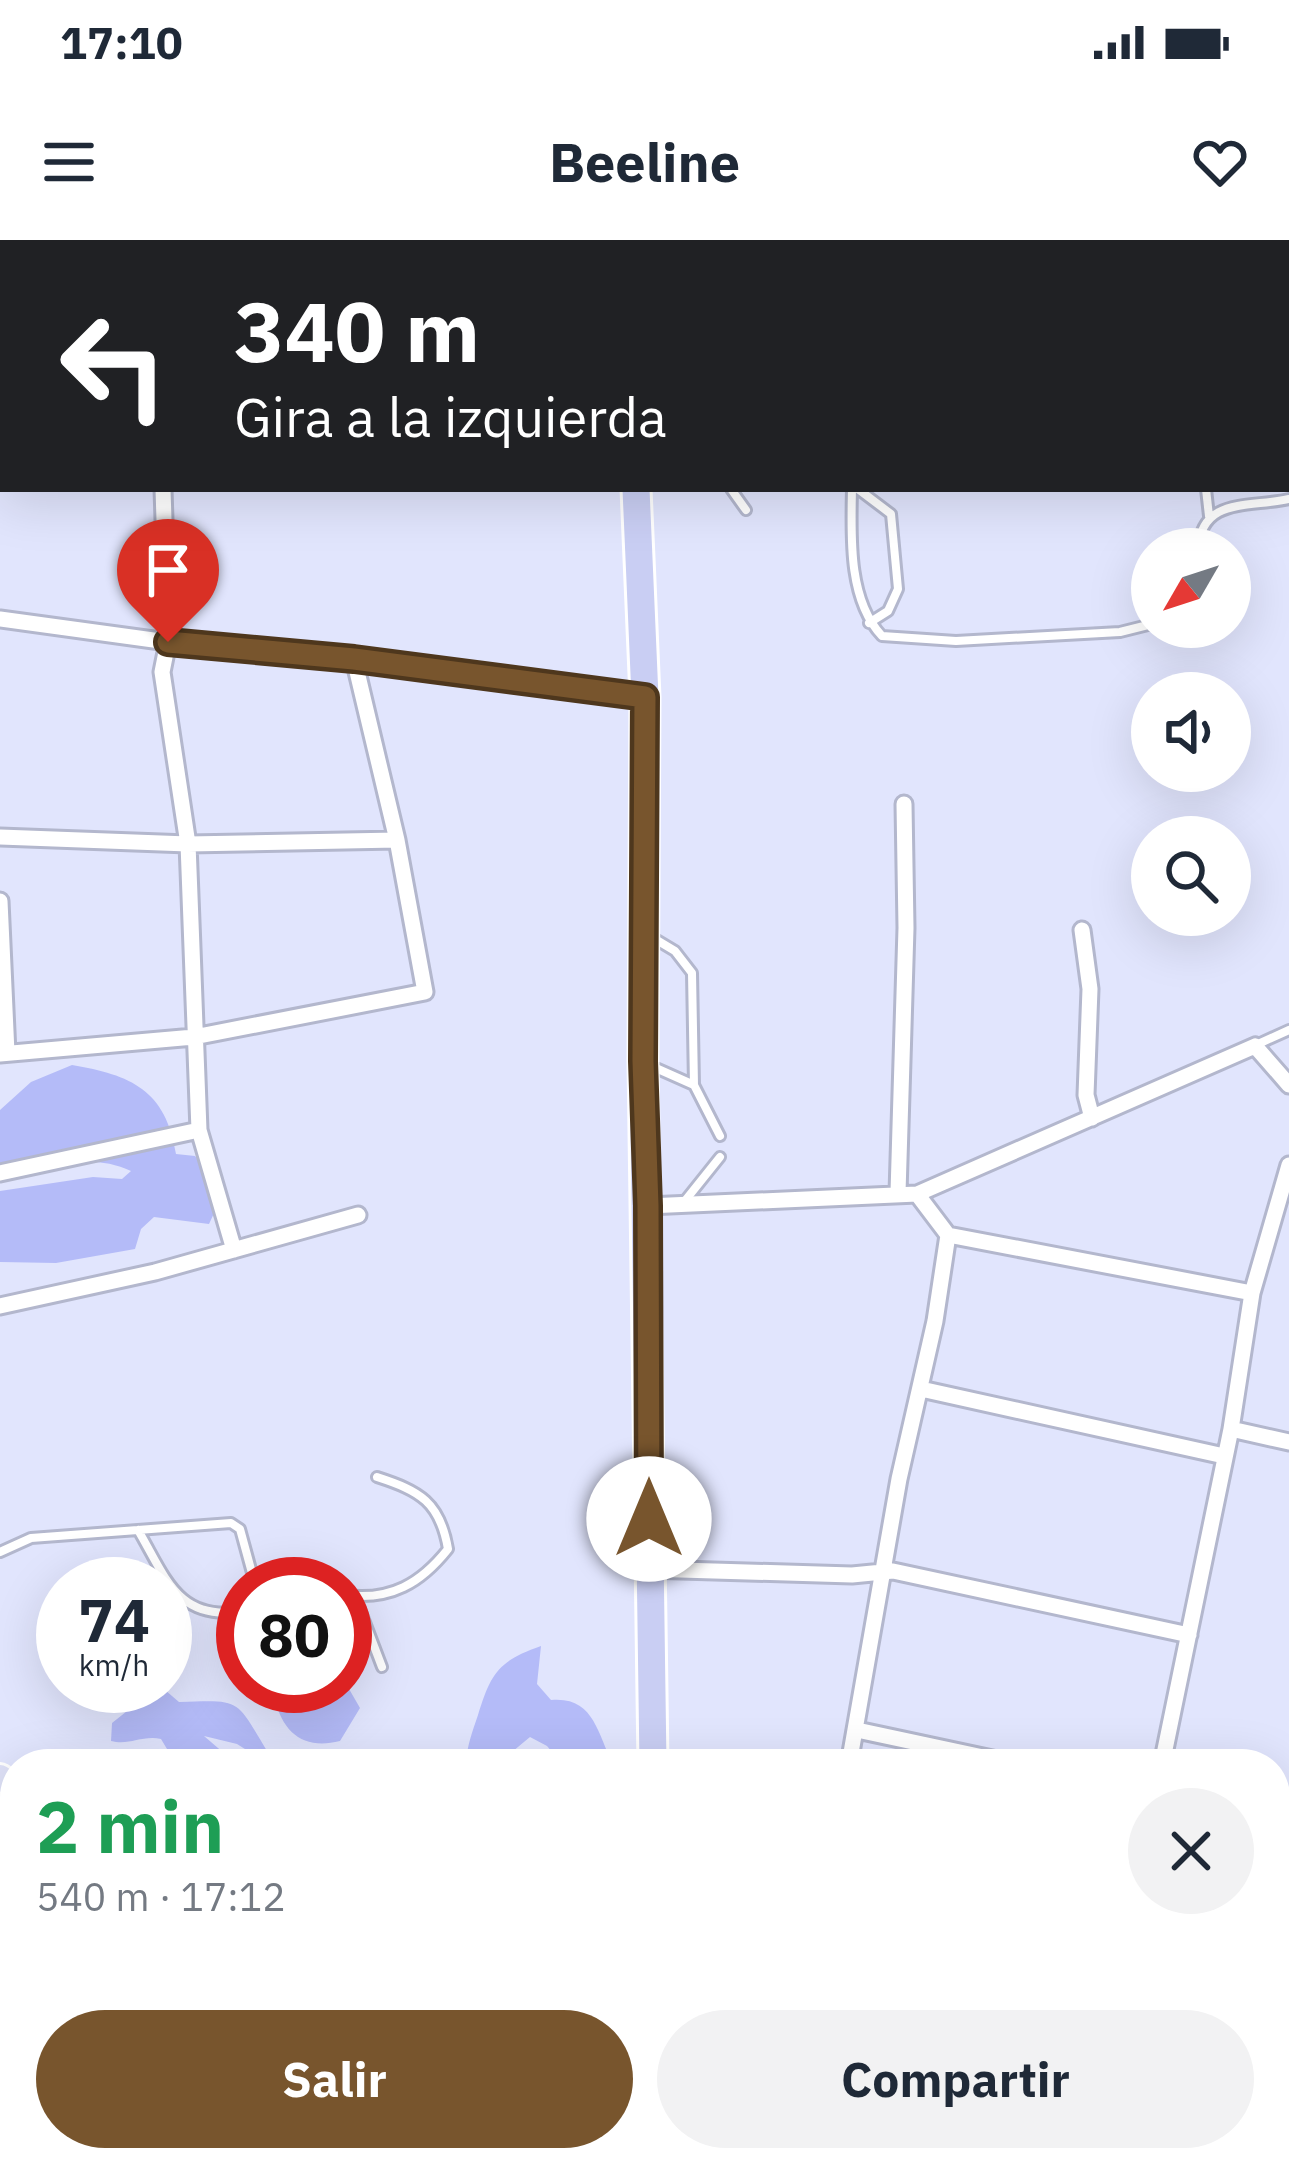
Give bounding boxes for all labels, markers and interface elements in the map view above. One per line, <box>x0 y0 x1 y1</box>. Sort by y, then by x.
text: 17:10 <box>60 13 183 71</box>
text: Beeline <box>549 127 740 197</box>
icon: menu <box>36 129 102 195</box>
icon: heart <box>1187 129 1253 195</box>
text: 340 m <box>234 276 480 385</box>
icon: left <box>36 288 192 444</box>
text: Gira a la izquierda <box>234 382 667 452</box>
pin <box>117 519 219 642</box>
north arrow <box>1131 528 1251 648</box>
map controls <box>1131 528 1251 936</box>
icon: arrive <box>135 537 201 603</box>
button: sound <box>1131 672 1251 792</box>
button: search <box>1131 816 1251 936</box>
position arrow <box>586 1456 712 1582</box>
speed limit sign: 80 <box>216 1557 372 1713</box>
text: 74 <box>78 1580 150 1659</box>
text: km/h <box>79 1645 149 1684</box>
text: 2 min <box>36 1779 224 1873</box>
button: close <box>1128 1788 1254 1914</box>
text: 540 m · 17:12 <box>36 1871 286 1922</box>
button: Salir <box>36 2010 633 2148</box>
button: Compartir <box>657 2010 1254 2148</box>

